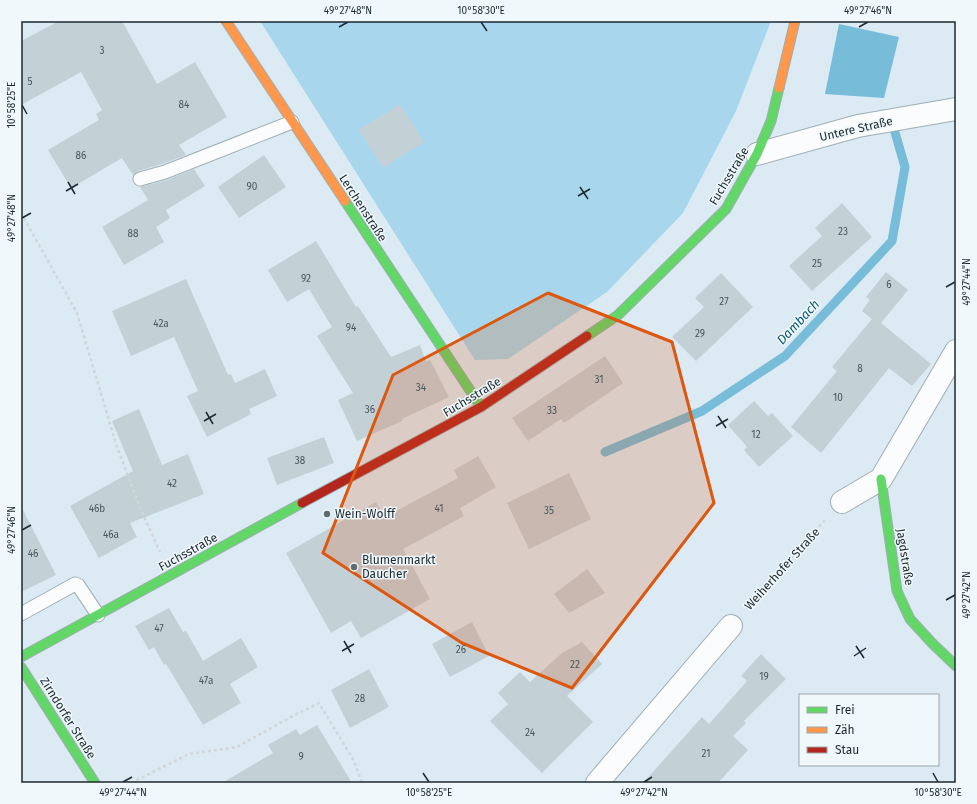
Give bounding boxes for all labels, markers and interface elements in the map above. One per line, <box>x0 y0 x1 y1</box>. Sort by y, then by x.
text: 49°27'48"N <box>324 5 372 17</box>
text: 10°58'30"E <box>457 5 505 17</box>
text: 49°27'46"N <box>844 5 892 17</box>
house number: 3 <box>100 45 105 57</box>
house number: 5 <box>27 76 33 88</box>
text: 10°58'25"E <box>6 82 18 128</box>
house number: 84 <box>179 99 190 111</box>
street label: Untere Straße <box>818 114 894 144</box>
street label: Fuchsstraße <box>706 145 752 207</box>
house number: 86 <box>76 150 86 162</box>
street label: Lerchenstraße <box>336 172 390 244</box>
house number: 90 <box>247 181 258 193</box>
text: 49°27'48"N <box>6 194 18 242</box>
house number: 23 <box>838 226 848 238</box>
house number: 88 <box>127 228 139 240</box>
house number: 25 <box>812 258 822 270</box>
text: 49°27'44"N <box>961 258 973 306</box>
house number: 92 <box>301 273 311 285</box>
house number: 6 <box>886 279 892 291</box>
house number: 27 <box>719 296 729 308</box>
water label: Dambach <box>774 297 822 347</box>
house number: 42a <box>153 318 169 330</box>
house number: 94 <box>346 322 357 334</box>
house number: 29 <box>695 328 705 340</box>
house number: 8 <box>857 363 863 375</box>
street label: Fuchsstraße <box>441 374 503 420</box>
house number: 31 <box>594 374 604 386</box>
house number: 34 <box>416 382 427 394</box>
house number: 10 <box>833 392 843 404</box>
house number: 36 <box>365 404 375 416</box>
house number: 33 <box>547 405 557 417</box>
house number: 12 <box>751 429 761 441</box>
house number: 38 <box>295 455 306 467</box>
house number: 42 <box>167 478 177 490</box>
house number: 46b <box>89 503 105 515</box>
house number: 41 <box>434 503 444 515</box>
house number: 35 <box>544 505 554 517</box>
text: 49°27'46"N <box>6 506 18 554</box>
place label: Wein-Wolff <box>335 507 396 521</box>
marker: Wein-Wolff <box>322 509 332 519</box>
street label: Weiherhofer Straße <box>742 525 822 613</box>
street label: Jagdstraße <box>894 527 916 587</box>
house number: 46a <box>103 529 119 541</box>
street label: Fuchsstraße <box>156 530 220 574</box>
house number: 46 <box>28 548 38 560</box>
place label: Blumenmarkt Daucher <box>362 553 436 581</box>
marker: Blumenmarkt Daucher <box>349 562 359 572</box>
text: 49°27'42"N <box>961 571 973 619</box>
house number: 47 <box>154 623 164 635</box>
house number: 26 <box>456 644 466 656</box>
house number: 22 <box>570 659 580 671</box>
house number: 19 <box>759 671 769 683</box>
street label: Zirndorfer Straße <box>37 675 99 761</box>
house number: 47a <box>199 675 213 687</box>
house number: 28 <box>355 693 366 705</box>
legend <box>799 694 939 766</box>
text: Frei <box>835 703 855 717</box>
text: Zäh <box>835 723 855 737</box>
house number: 24 <box>525 727 536 739</box>
text: Stau <box>835 743 859 757</box>
house number: 21 <box>701 748 711 760</box>
house number: 9 <box>298 751 304 763</box>
text: 49°27'44"N <box>99 787 147 799</box>
text: 10°58'25"E <box>406 787 452 799</box>
text: 49°27'42"N <box>620 787 668 799</box>
text: 10°58'30"E <box>914 787 962 799</box>

